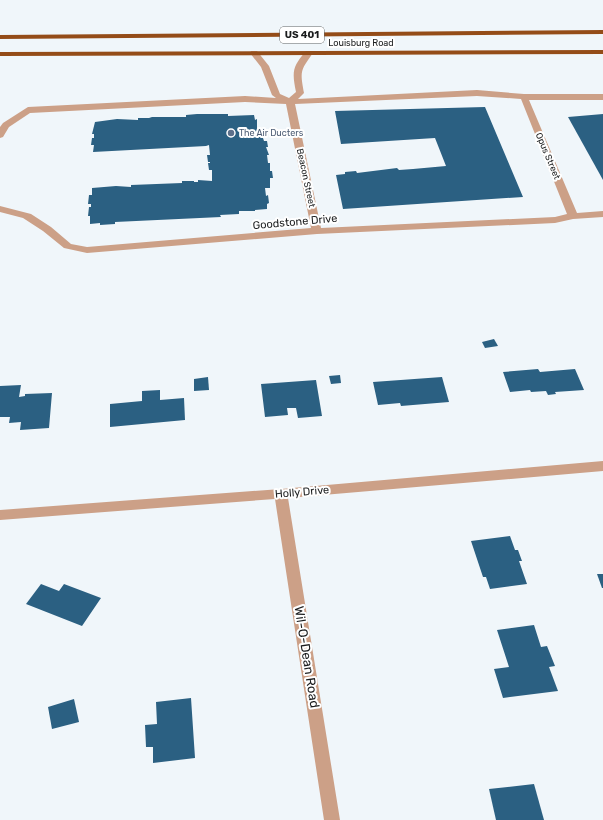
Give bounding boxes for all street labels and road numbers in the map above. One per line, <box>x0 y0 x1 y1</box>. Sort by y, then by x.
road number: US 401 <box>280 27 324 43</box>
street label: Louisburg Road <box>328 38 394 48</box>
street label: Opus Street <box>534 131 562 181</box>
street label: Beacon Street <box>295 148 317 209</box>
street label: Goodstone Drive <box>252 212 338 232</box>
street label: Holly Drive <box>274 483 330 501</box>
street label: Wil-O-Dean Road <box>292 605 322 709</box>

